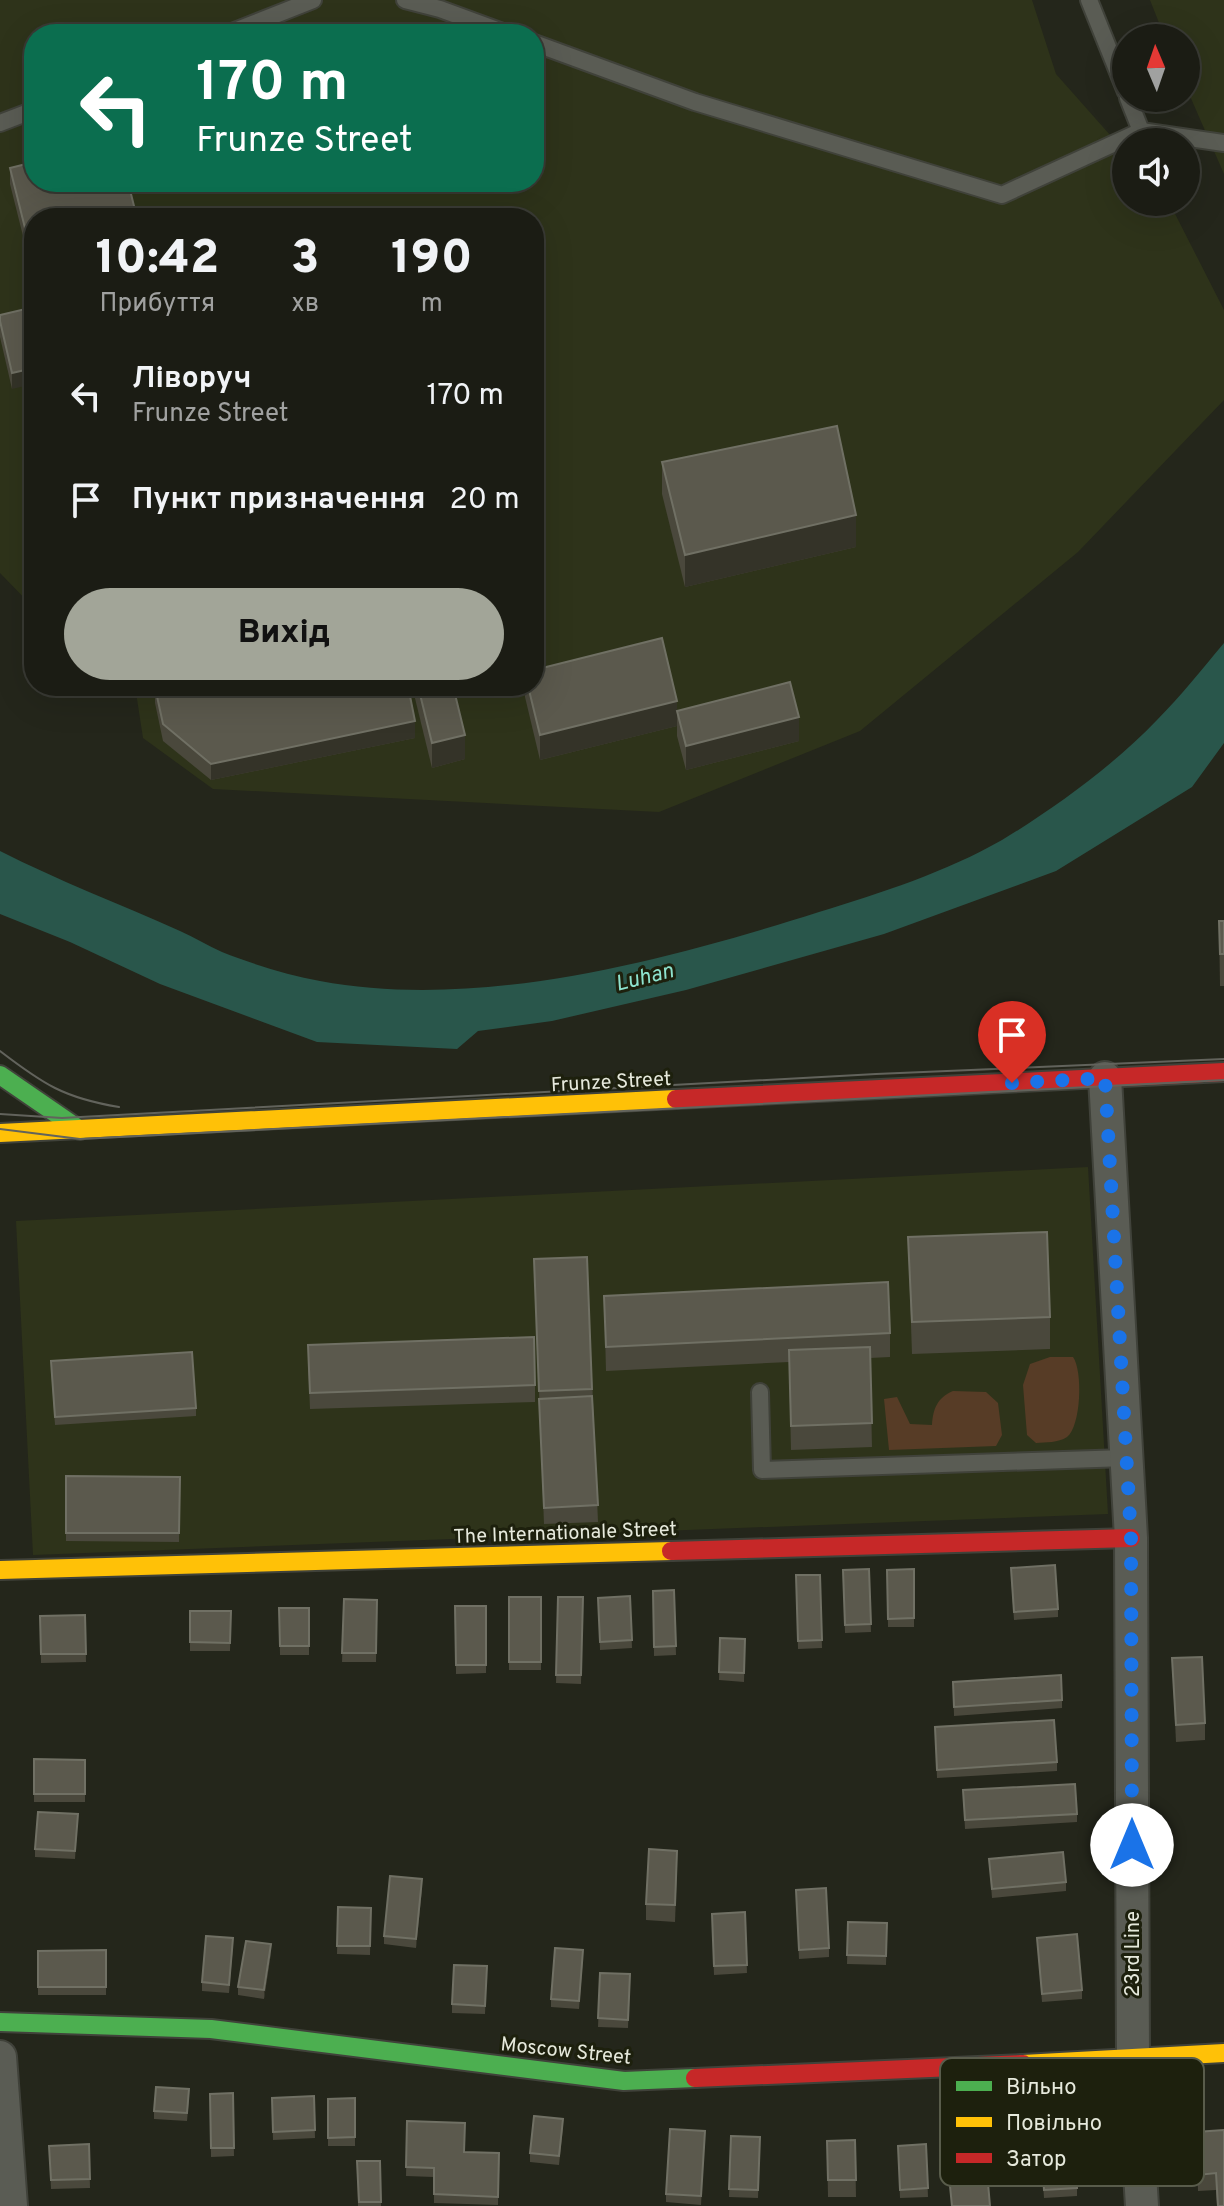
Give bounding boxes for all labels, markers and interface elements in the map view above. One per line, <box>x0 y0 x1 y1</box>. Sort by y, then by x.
north arrow <box>1112 24 1200 112</box>
map controls <box>1112 24 1200 216</box>
text: 170 m <box>196 50 348 120</box>
icon: left <box>64 56 168 160</box>
text: Frunze Street <box>196 119 413 165</box>
button: sound <box>1112 128 1200 216</box>
text: 10:42 <box>95 230 219 290</box>
text: 3 <box>291 230 320 290</box>
text: 190 <box>391 230 473 290</box>
text: Прибуття <box>100 288 215 321</box>
text: хв <box>291 288 319 321</box>
text: m <box>421 288 443 321</box>
text: Ліворуч <box>132 361 251 398</box>
icon: left <box>64 374 108 418</box>
text: 170 m <box>426 378 504 415</box>
text: Frunze Street <box>132 398 289 431</box>
icon: arrive <box>64 478 108 522</box>
text: Пункт призначення <box>132 482 425 519</box>
text: 20 m <box>449 482 520 519</box>
button: Вихід <box>64 588 504 680</box>
water label: Luhan <box>613 958 677 999</box>
pin <box>978 1001 1046 1083</box>
icon: arrive <box>990 1013 1034 1057</box>
street label: Frunze Street <box>550 1067 672 1099</box>
street label: The Internationale Street <box>453 1517 677 1551</box>
position arrow <box>1090 1803 1174 1887</box>
street label: 23rd Line <box>1121 1911 1147 1997</box>
street label: Moscow Street <box>499 2032 633 2072</box>
legend <box>940 2058 1204 2186</box>
text: Вільно <box>1006 2075 1077 2102</box>
text: Повільно <box>1006 2111 1102 2138</box>
text: Затор <box>1006 2147 1066 2174</box>

